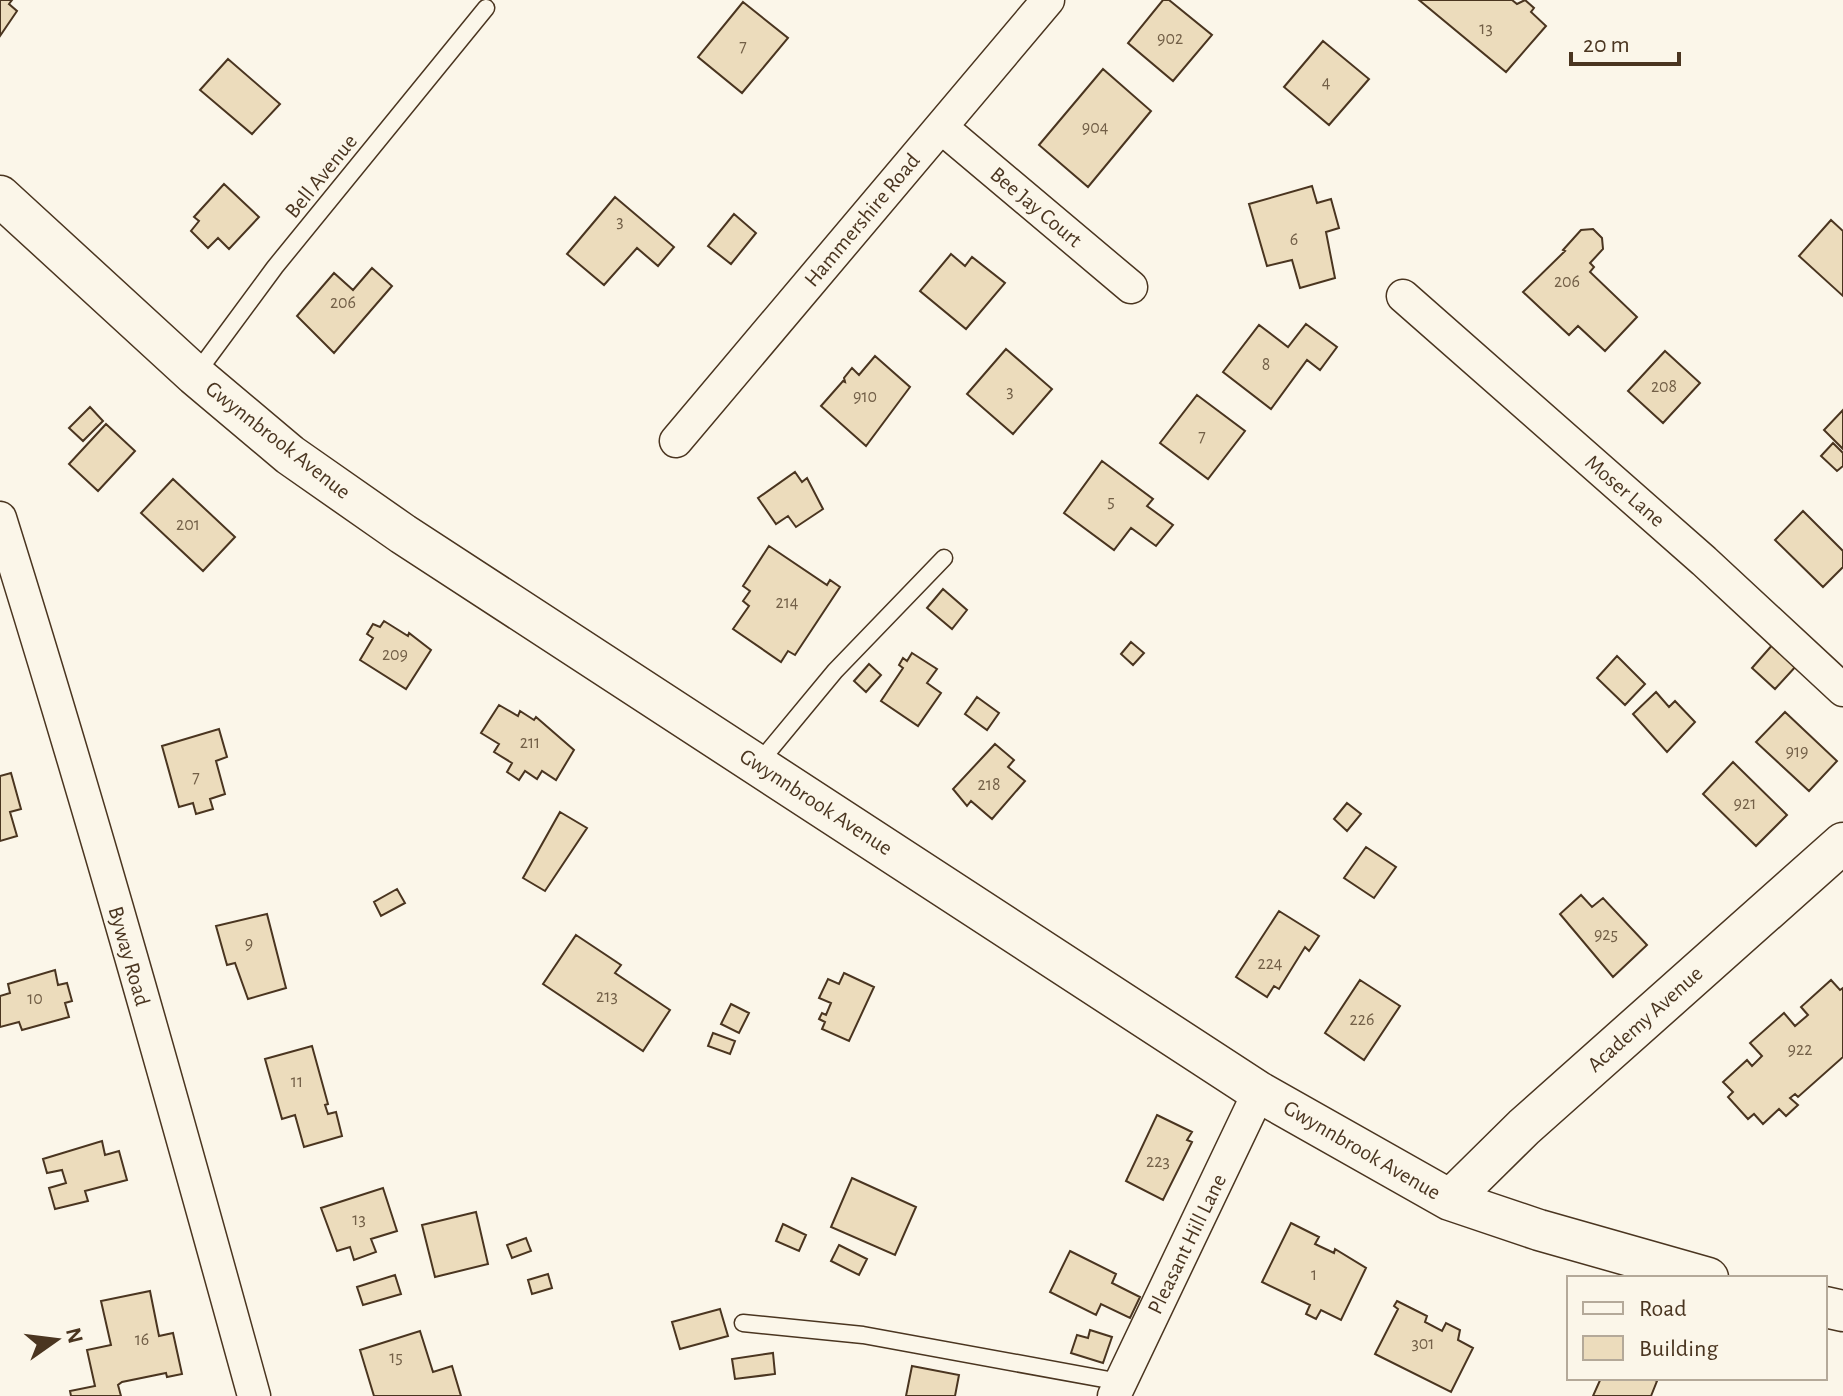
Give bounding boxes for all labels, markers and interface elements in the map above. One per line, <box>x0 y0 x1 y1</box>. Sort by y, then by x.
scale bar <box>1571 16 1679 66</box>
house number: 13 <box>1479 20 1493 38</box>
house number: 902 <box>1157 30 1183 48</box>
text: 20 m <box>1583 33 1630 57</box>
house number: 7 <box>739 38 747 56</box>
house number: 4 <box>1322 74 1331 92</box>
house number: 904 <box>1082 119 1109 137</box>
street label: Bell Avenue <box>281 130 361 222</box>
street label: Hammershire Road <box>800 149 924 291</box>
street label: Bee Jay Court <box>986 163 1086 251</box>
house number: 3 <box>616 213 624 231</box>
house number: 6 <box>1290 231 1298 249</box>
house number: 206 <box>1554 273 1580 291</box>
house number: 206 <box>330 294 356 312</box>
house number: 8 <box>1262 356 1270 374</box>
street label: Gwynnbrook Avenue <box>201 377 355 503</box>
house number: 208 <box>1651 378 1677 396</box>
house number: 3 <box>1006 383 1014 401</box>
house number: 910 <box>853 388 877 406</box>
house number: 7 <box>1198 428 1206 446</box>
street label: Moser Lane <box>1581 451 1669 531</box>
house number: 5 <box>1107 493 1115 511</box>
house number: 201 <box>176 516 200 534</box>
house number: 214 <box>775 594 799 612</box>
house number: 209 <box>382 646 408 664</box>
house number: 211 <box>520 734 540 752</box>
house number: 919 <box>1785 743 1809 761</box>
street label: Gwynnbrook Avenue <box>736 745 896 859</box>
house number: 7 <box>192 769 200 787</box>
house number: 218 <box>978 776 1000 794</box>
house number: 921 <box>1734 795 1756 813</box>
street label: Byway Road <box>104 904 154 1008</box>
house number: 925 <box>1594 926 1618 944</box>
house number: 9 <box>245 935 253 953</box>
house number: 224 <box>1257 955 1283 973</box>
street label: Academy Avenue <box>1583 962 1707 1076</box>
house number: 213 <box>596 988 618 1006</box>
house number: 10 <box>27 990 43 1008</box>
house number: 226 <box>1350 1011 1374 1029</box>
house number: 922 <box>1788 1041 1812 1059</box>
house number: 11 <box>291 1073 303 1091</box>
street label: Gwynnbrook Avenue <box>1280 1096 1444 1204</box>
house number: 223 <box>1146 1153 1170 1171</box>
street label: Pleasant Hill Lane <box>1144 1171 1230 1317</box>
house number: 13 <box>352 1211 366 1229</box>
house number: 1 <box>1311 1266 1317 1284</box>
legend <box>1567 1276 1827 1380</box>
text: Road <box>1639 1297 1687 1321</box>
north arrow <box>16 1300 96 1380</box>
text: N <box>62 1325 87 1345</box>
house number: 16 <box>135 1331 149 1349</box>
house number: 301 <box>1411 1335 1435 1353</box>
text: Building <box>1639 1337 1718 1361</box>
house number: 15 <box>389 1349 403 1367</box>

